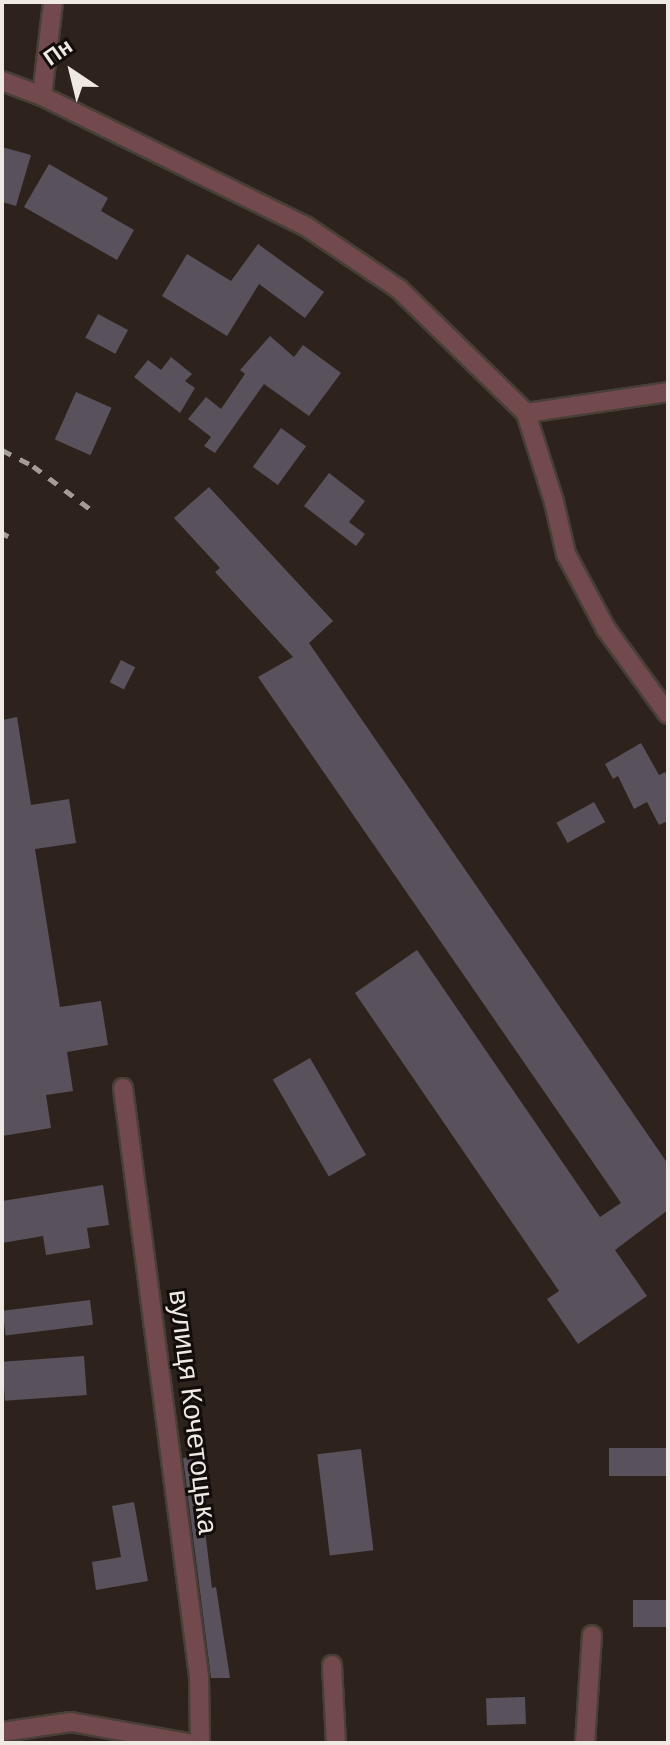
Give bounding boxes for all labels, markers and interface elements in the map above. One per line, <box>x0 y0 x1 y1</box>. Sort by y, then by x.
north arrow <box>32 32 112 112</box>
text: Пн <box>39 33 77 71</box>
street label: вулиця Кочетоцька <box>161 1288 225 1536</box>

